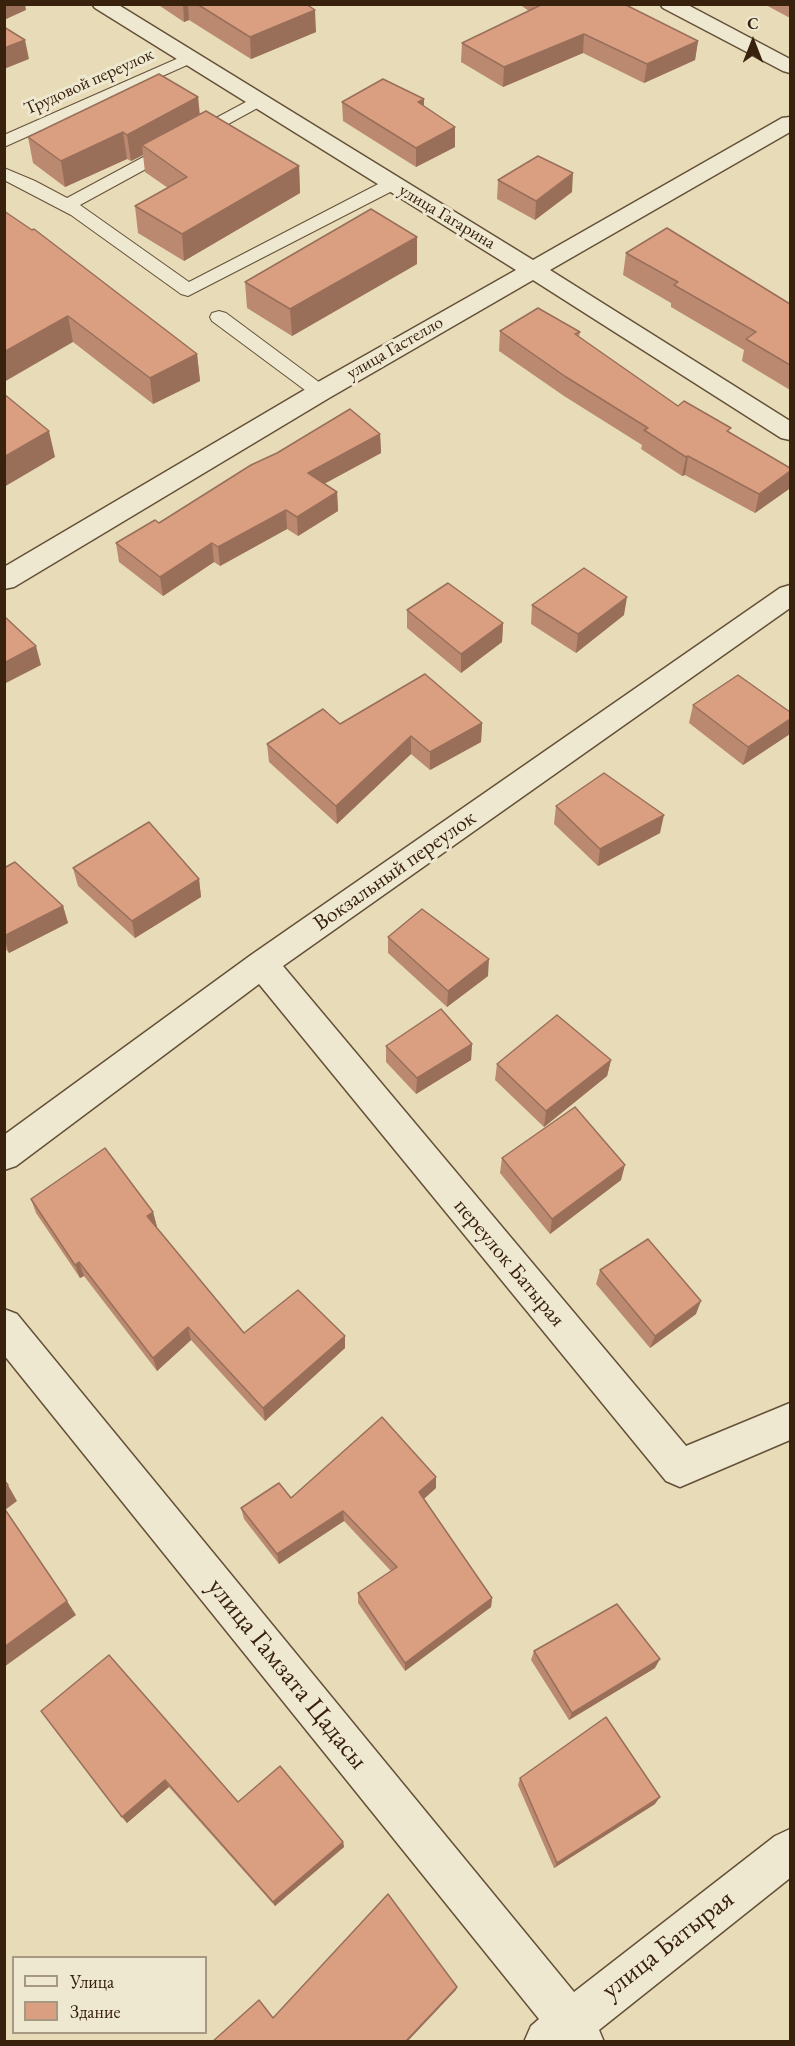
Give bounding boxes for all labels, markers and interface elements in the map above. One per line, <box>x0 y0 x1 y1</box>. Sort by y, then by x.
north arrow <box>723 12 783 72</box>
text: С <box>747 13 759 34</box>
street label: Трудовой переулок <box>21 44 157 120</box>
street label: улица Гагарина <box>395 180 499 254</box>
street label: улица Гастелло <box>343 312 447 384</box>
street label: Вокзальный переулок <box>309 805 481 937</box>
street label: переулок Батырая <box>448 1194 570 1332</box>
street label: улица Гамзата Цадасы <box>200 1572 374 1776</box>
street label: улица Батырая <box>595 1883 741 2007</box>
legend <box>12 1956 207 2034</box>
text: Улица <box>70 1970 114 1993</box>
text: Здание <box>70 2000 120 2023</box>

